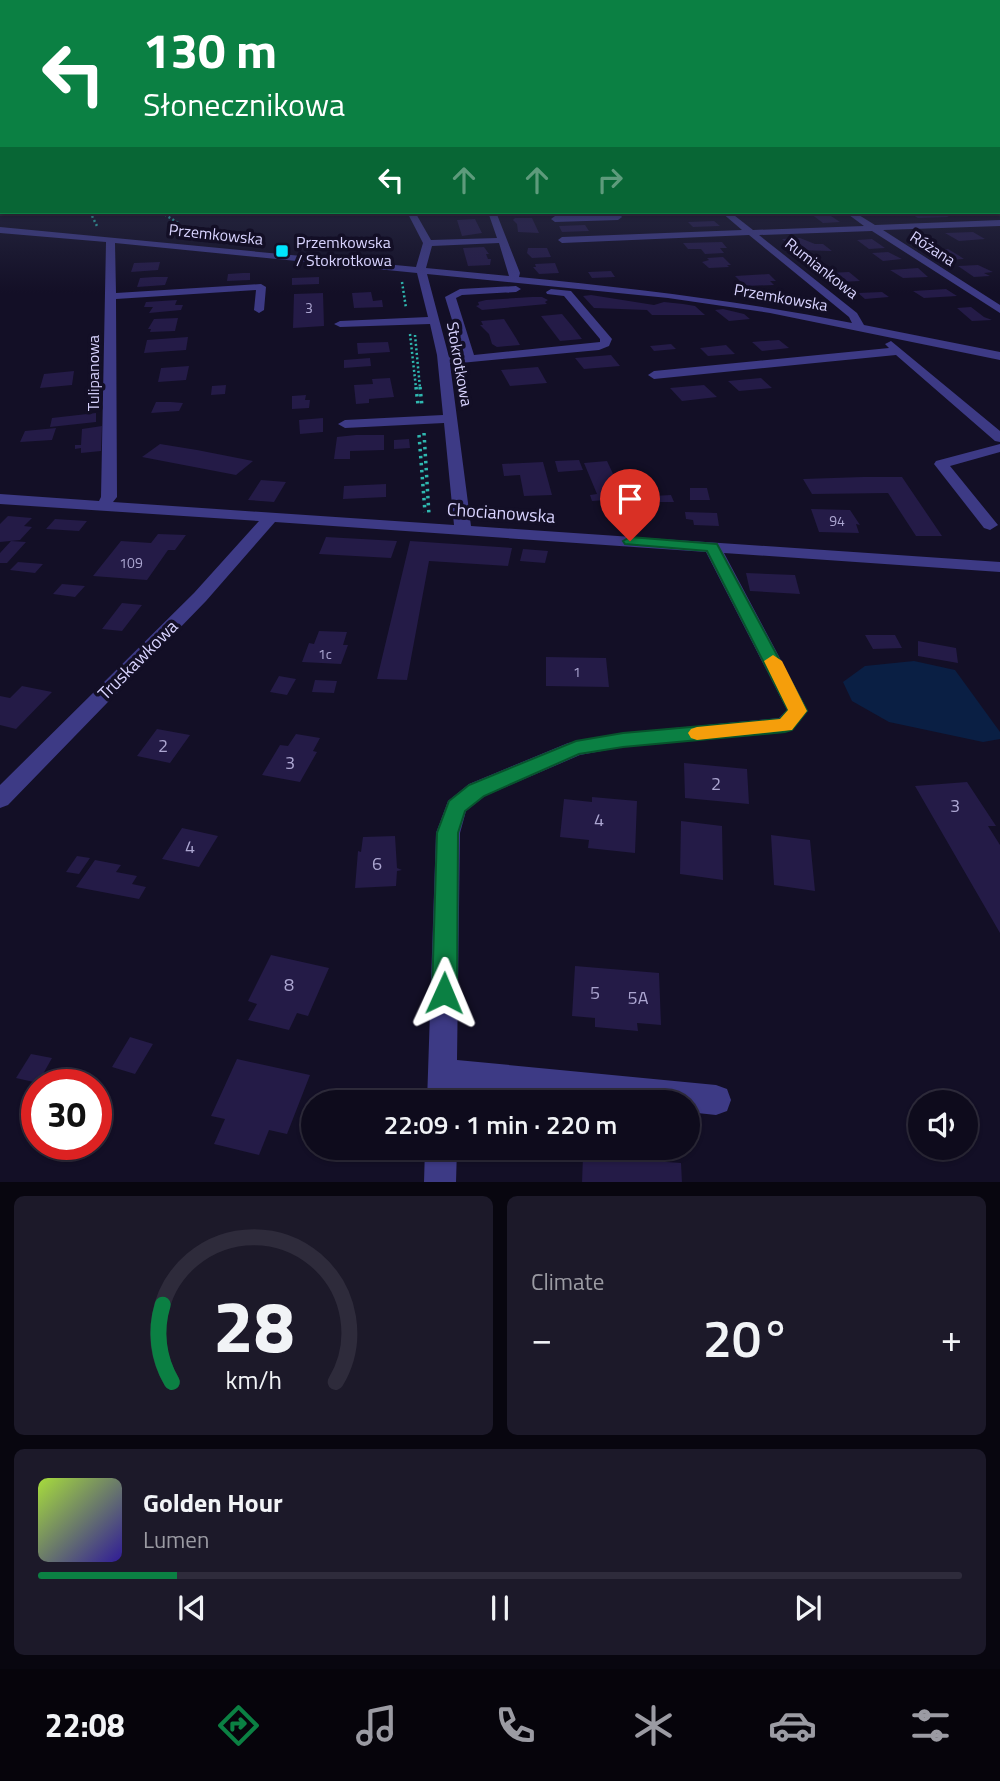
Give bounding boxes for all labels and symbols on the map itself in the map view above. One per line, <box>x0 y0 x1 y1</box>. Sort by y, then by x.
street label: Przemkowska <box>168 217 264 251</box>
street label: Różana <box>905 224 961 272</box>
place label: Przemkowska / Stokrotkowa <box>296 230 392 272</box>
street label: Rumiankowa <box>780 232 864 304</box>
marker: Przemkowska / Stokrotkowa <box>274 243 290 259</box>
street label: Przemkowska <box>732 277 830 317</box>
house number: 3 <box>305 297 313 318</box>
street label: Stokrotkowa <box>441 320 479 408</box>
street label: Tulipanowa <box>81 335 105 411</box>
pin <box>600 469 660 541</box>
street label: Chocianowska <box>446 495 556 530</box>
house number: 94 <box>829 510 845 531</box>
house number: 109 <box>119 552 143 573</box>
street label: Truskawkowa <box>91 613 184 706</box>
house number: 1c <box>318 643 332 664</box>
house number: 1 <box>573 661 581 682</box>
house number: 2 <box>158 732 168 759</box>
house number: 3 <box>285 749 295 776</box>
house number: 2 <box>711 770 721 797</box>
house number: 3 <box>950 792 960 819</box>
house number: 4 <box>594 806 604 833</box>
house number: 4 <box>185 833 195 860</box>
house number: 6 <box>372 850 382 877</box>
position arrow <box>407 956 481 1030</box>
house number: 8 <box>284 971 294 998</box>
house number: 5 <box>590 979 600 1006</box>
house number: 5A <box>628 984 649 1011</box>
speed limit sign: 30 <box>21 1069 112 1160</box>

